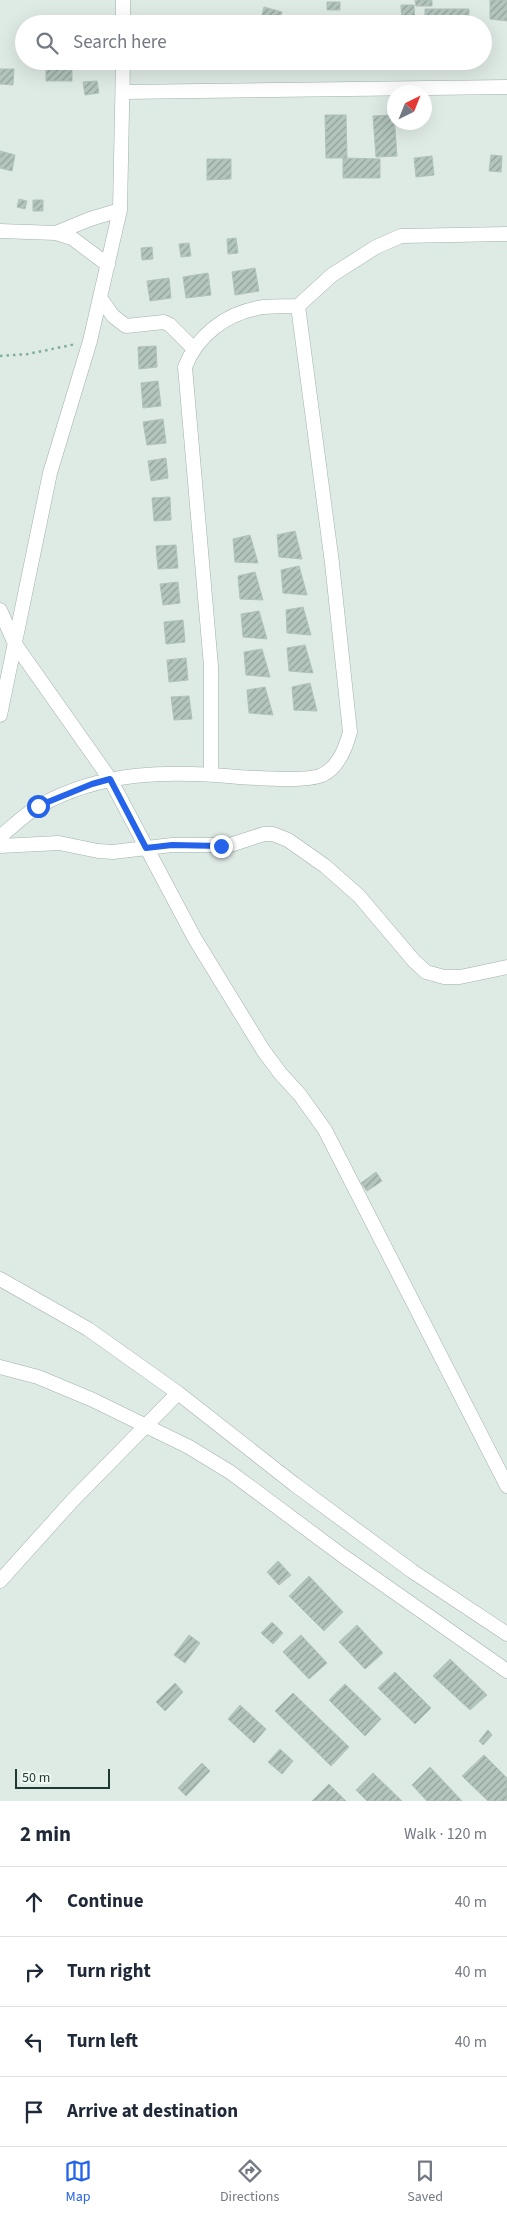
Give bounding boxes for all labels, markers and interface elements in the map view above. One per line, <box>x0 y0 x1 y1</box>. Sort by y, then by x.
search box <box>15 15 492 70</box>
icon: search <box>33 29 61 57</box>
text: Search here <box>73 29 167 56</box>
north arrow <box>387 85 432 130</box>
route start <box>27 795 50 818</box>
route end <box>210 835 233 858</box>
scale bar <box>15 1766 110 1789</box>
text: 50 m <box>22 1768 50 1788</box>
text: 2 min <box>20 1819 71 1849</box>
text: Walk · 120 m <box>404 1823 487 1845</box>
icon: ahead <box>20 1888 48 1916</box>
text: Continue <box>67 1888 144 1915</box>
text: 40 m <box>455 1891 487 1913</box>
icon: right <box>20 1958 48 1986</box>
text: Turn right <box>67 1958 151 1985</box>
text: 40 m <box>455 1961 487 1983</box>
icon: left <box>20 2028 48 2056</box>
text: Turn left <box>67 2028 138 2055</box>
text: 40 m <box>455 2031 487 2053</box>
icon: arrive <box>20 2098 48 2126</box>
text: Arrive at destination <box>67 2098 238 2125</box>
tab: Map <box>64 2157 92 2207</box>
tab: Directions <box>220 2157 279 2207</box>
tab: Saved <box>407 2157 443 2207</box>

